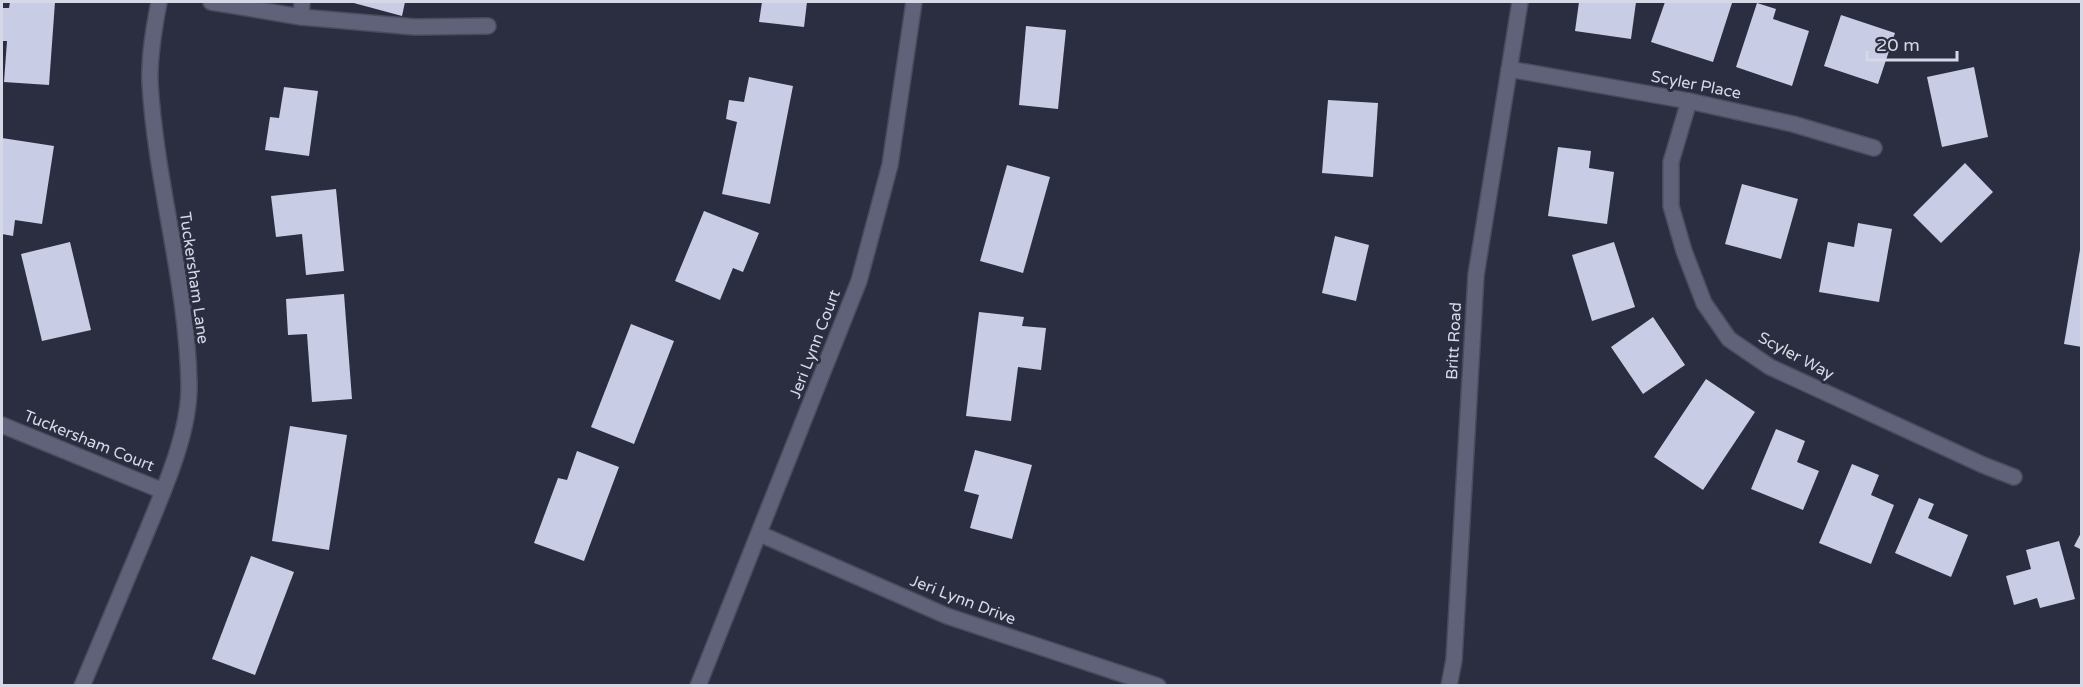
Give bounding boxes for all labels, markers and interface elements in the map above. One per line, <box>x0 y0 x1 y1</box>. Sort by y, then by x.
scale bar <box>1867 24 1957 62</box>
text: 20 m <box>1876 34 1920 56</box>
street label: Scyler Place <box>1649 66 1743 104</box>
street label: Tuckersham Lane <box>175 211 213 345</box>
street label: Jeri Lynn Court <box>785 287 845 401</box>
street label: Britt Road <box>1442 302 1466 380</box>
street label: Scyler Way <box>1755 328 1838 385</box>
street label: Tuckersham Court <box>21 406 157 476</box>
street label: Jeri Lynn Drive <box>907 571 1019 629</box>

